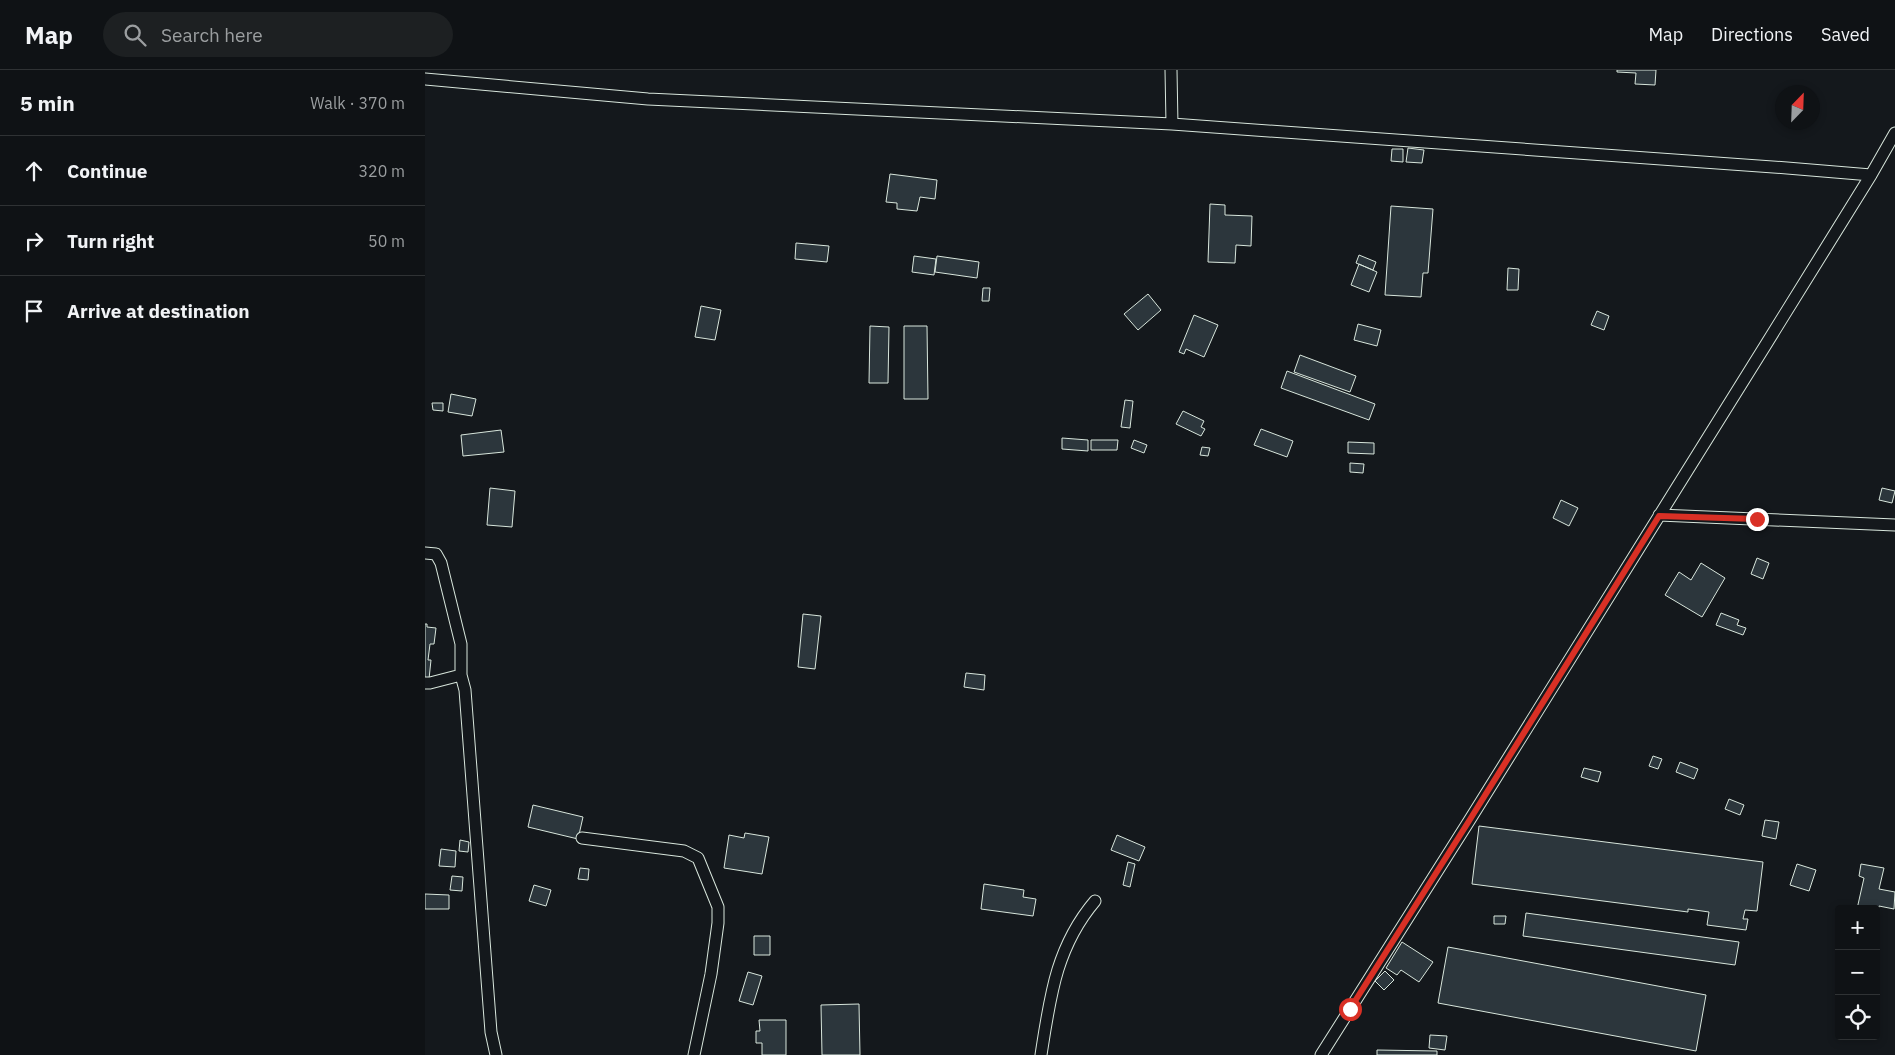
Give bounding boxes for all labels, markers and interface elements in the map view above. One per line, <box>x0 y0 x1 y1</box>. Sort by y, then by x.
search box <box>103 12 453 57</box>
text: Map <box>25 19 73 51</box>
icon: search <box>121 21 149 49</box>
text: Search here <box>161 23 263 47</box>
text: Map <box>1648 23 1683 46</box>
text: Directions <box>1711 23 1793 46</box>
text: Saved <box>1821 23 1870 46</box>
north arrow <box>1775 85 1820 130</box>
text: 5 min <box>20 89 75 117</box>
text: Walk · 370 m <box>310 93 405 113</box>
icon: ahead <box>20 157 48 185</box>
text: Continue <box>67 159 147 183</box>
text: 320 m <box>358 161 405 181</box>
icon: right <box>20 227 48 255</box>
text: Turn right <box>67 229 154 253</box>
text: 50 m <box>368 231 405 251</box>
icon: arrive <box>20 297 48 325</box>
text: Arrive at destination <box>67 299 250 323</box>
route end <box>1746 508 1769 531</box>
map controls <box>1835 905 1880 1040</box>
button: + <box>1835 905 1880 950</box>
button: − <box>1835 950 1880 995</box>
button: locate <box>1835 995 1880 1040</box>
route start <box>1339 998 1362 1021</box>

